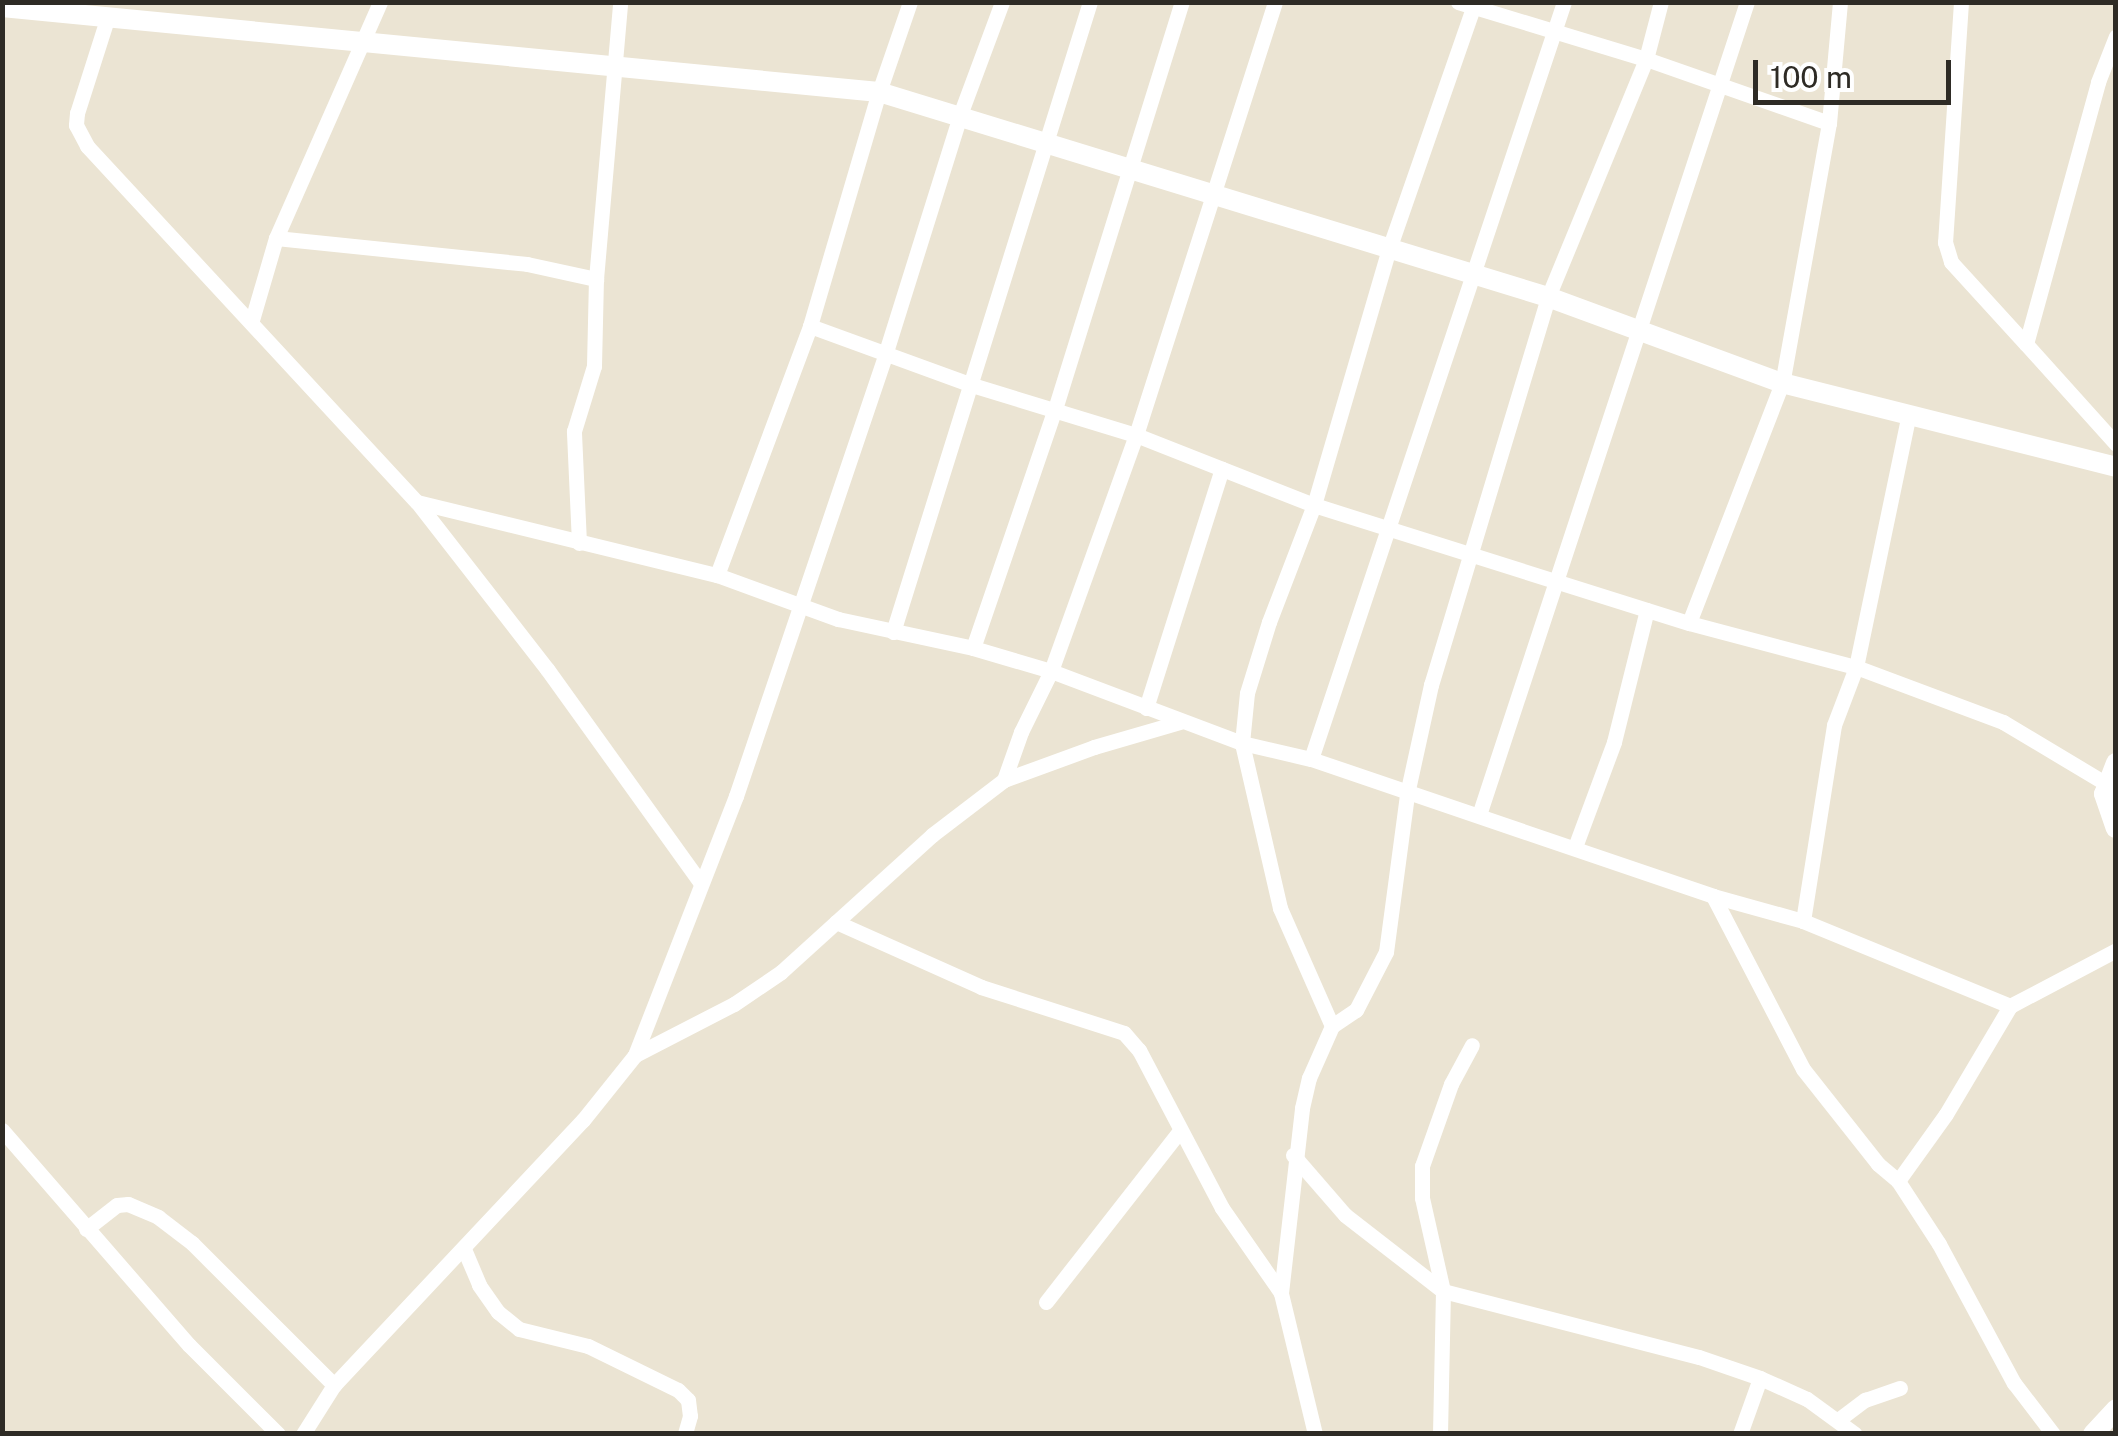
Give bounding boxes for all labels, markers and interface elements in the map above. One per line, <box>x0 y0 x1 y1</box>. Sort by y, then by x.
scale bar <box>1758 40 1956 102</box>
text: 100 m <box>1770 59 1852 95</box>

